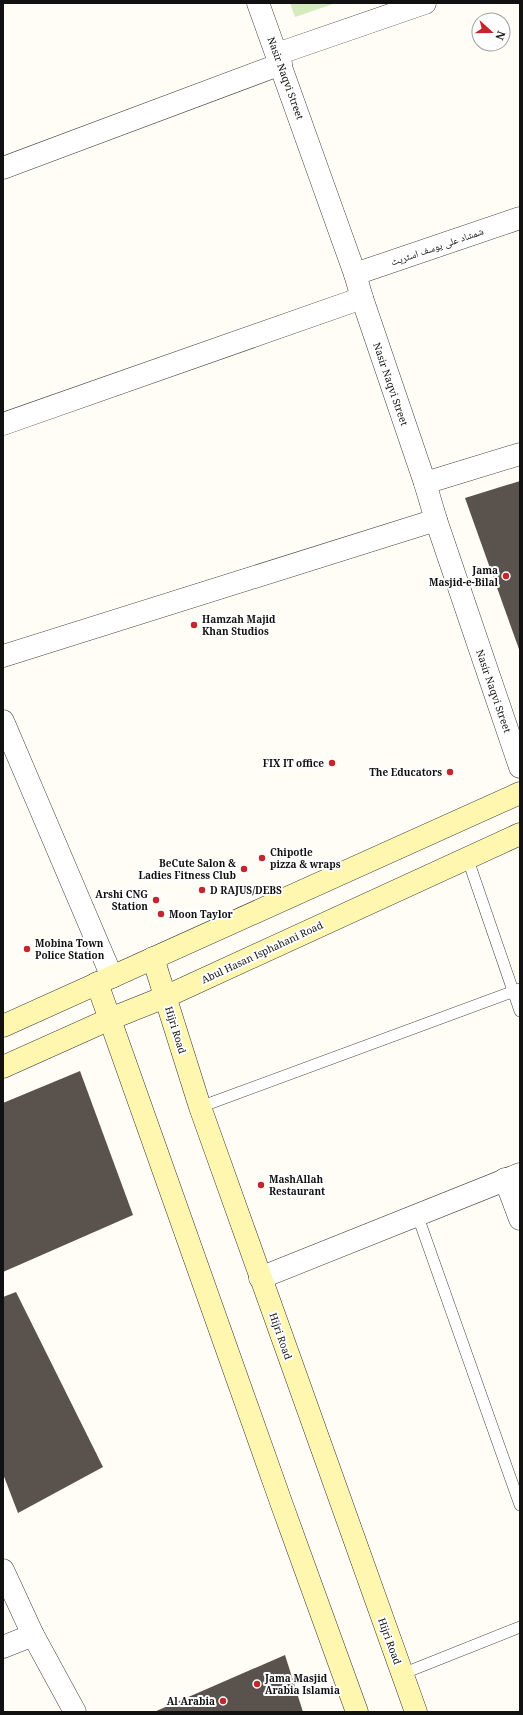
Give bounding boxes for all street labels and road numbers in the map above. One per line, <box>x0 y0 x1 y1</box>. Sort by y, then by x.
street label: Nasir Naqvi Street <box>265 35 308 122</box>
street label: شمشاد علی یوسف اسٹریٹ <box>389 223 486 268</box>
street label: Nasir Naqvi Street <box>370 341 412 428</box>
street label: Nasir Naqvi Street <box>473 648 515 735</box>
street label: Abul Hasan Isphahani Road <box>199 918 325 986</box>
street label: Hijri Road <box>162 1005 190 1055</box>
street label: Hijri Road <box>266 1311 296 1361</box>
street label: Hijri Road <box>375 1616 405 1666</box>

